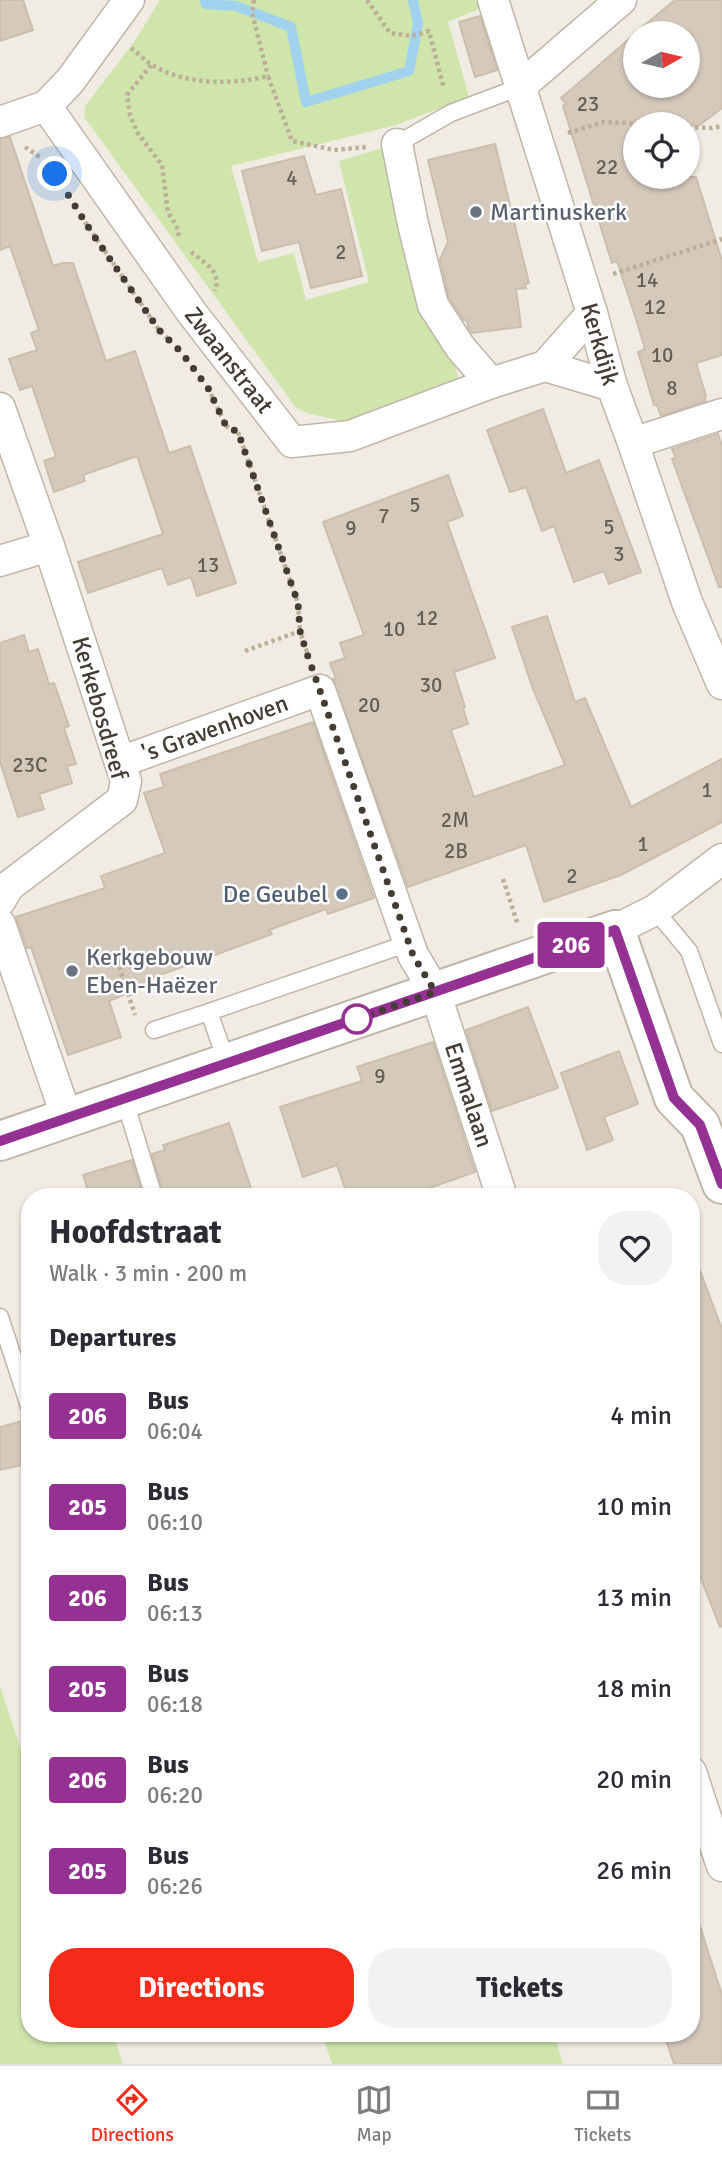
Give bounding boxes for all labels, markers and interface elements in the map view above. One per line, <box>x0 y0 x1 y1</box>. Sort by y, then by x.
north arrow <box>623 21 700 98</box>
map controls <box>623 21 700 189</box>
house number: 23 <box>577 91 599 117</box>
button: locate <box>623 112 700 189</box>
house number: 22 <box>596 154 618 180</box>
your location <box>37 156 72 191</box>
house number: 4 <box>286 165 298 191</box>
place label: Martinuskerk <box>490 197 627 227</box>
marker: Martinuskerk <box>468 204 484 220</box>
house number: 2 <box>335 239 347 265</box>
house number: 14 <box>636 267 658 293</box>
house number: 12 <box>644 294 666 320</box>
street label: Kerkdijk <box>574 299 626 389</box>
street label: Zwaanstraat <box>178 301 280 419</box>
house number: 10 <box>651 342 673 368</box>
house number: 8 <box>666 375 678 401</box>
house number: 5 <box>409 492 421 518</box>
house number: 7 <box>378 503 390 529</box>
house number: 5 <box>603 514 615 540</box>
house number: 9 <box>345 515 357 541</box>
house number: 3 <box>613 541 625 567</box>
house number: 13 <box>197 552 219 578</box>
house number: 12 <box>416 605 438 631</box>
house number: 10 <box>383 616 405 642</box>
street label: Kerkebosdreef <box>65 633 135 784</box>
house number: 30 <box>420 672 442 698</box>
street label: 's Gravenhoven <box>138 688 292 768</box>
house number: 20 <box>358 692 380 718</box>
house number: 23C <box>12 752 48 778</box>
house number: 1 <box>701 777 713 803</box>
house number: 2M <box>441 807 469 833</box>
house number: 1 <box>637 831 649 857</box>
house number: 2B <box>444 838 468 864</box>
house number: 2 <box>566 863 578 889</box>
place label: De Geubel <box>223 879 328 909</box>
marker: De Geubel <box>334 886 350 902</box>
line badge: 206 <box>531 922 611 968</box>
text: 206 <box>552 930 590 960</box>
place label: Kerkgebouw Eben-Haëzer <box>86 942 217 1000</box>
marker: Kerkgebouw Eben-Haëzer <box>64 963 80 979</box>
unlabelled marker <box>342 1004 372 1034</box>
street label: Emmalaan <box>438 1039 500 1151</box>
house number: 9 <box>374 1063 386 1089</box>
button: heart <box>598 1211 672 1285</box>
text: Hoofdstraat <box>49 1212 222 1253</box>
text: Walk · 3 min · 200 m <box>49 1259 247 1288</box>
text: Departures <box>49 1322 176 1354</box>
text: Bus <box>147 1385 189 1417</box>
text: 4 min <box>610 1400 672 1432</box>
text: 206 <box>68 1401 107 1431</box>
text: 06:04 <box>147 1417 203 1446</box>
text: Bus <box>147 1476 189 1508</box>
text: 10 min <box>596 1491 672 1523</box>
text: 205 <box>68 1492 107 1522</box>
text: 06:10 <box>147 1508 203 1537</box>
text: Bus <box>147 1567 189 1599</box>
text: 13 min <box>596 1582 672 1614</box>
text: 206 <box>68 1583 107 1613</box>
text: 06:13 <box>147 1599 203 1628</box>
text: Bus <box>147 1658 189 1690</box>
text: 18 min <box>596 1673 672 1705</box>
text: 205 <box>68 1674 107 1704</box>
text: 06:18 <box>147 1690 203 1719</box>
text: Bus <box>147 1749 189 1781</box>
text: 20 min <box>596 1764 672 1796</box>
text: 206 <box>68 1765 107 1795</box>
text: 06:20 <box>147 1781 203 1810</box>
text: Bus <box>147 1840 189 1872</box>
text: 26 min <box>596 1855 672 1887</box>
text: 205 <box>68 1856 107 1886</box>
text: 06:26 <box>147 1872 203 1901</box>
button: Directions <box>49 1948 354 2028</box>
button: Tickets <box>368 1948 672 2028</box>
tab: Directions <box>91 2081 174 2147</box>
tab: Map <box>355 2081 393 2147</box>
tab: Tickets <box>574 2081 631 2147</box>

